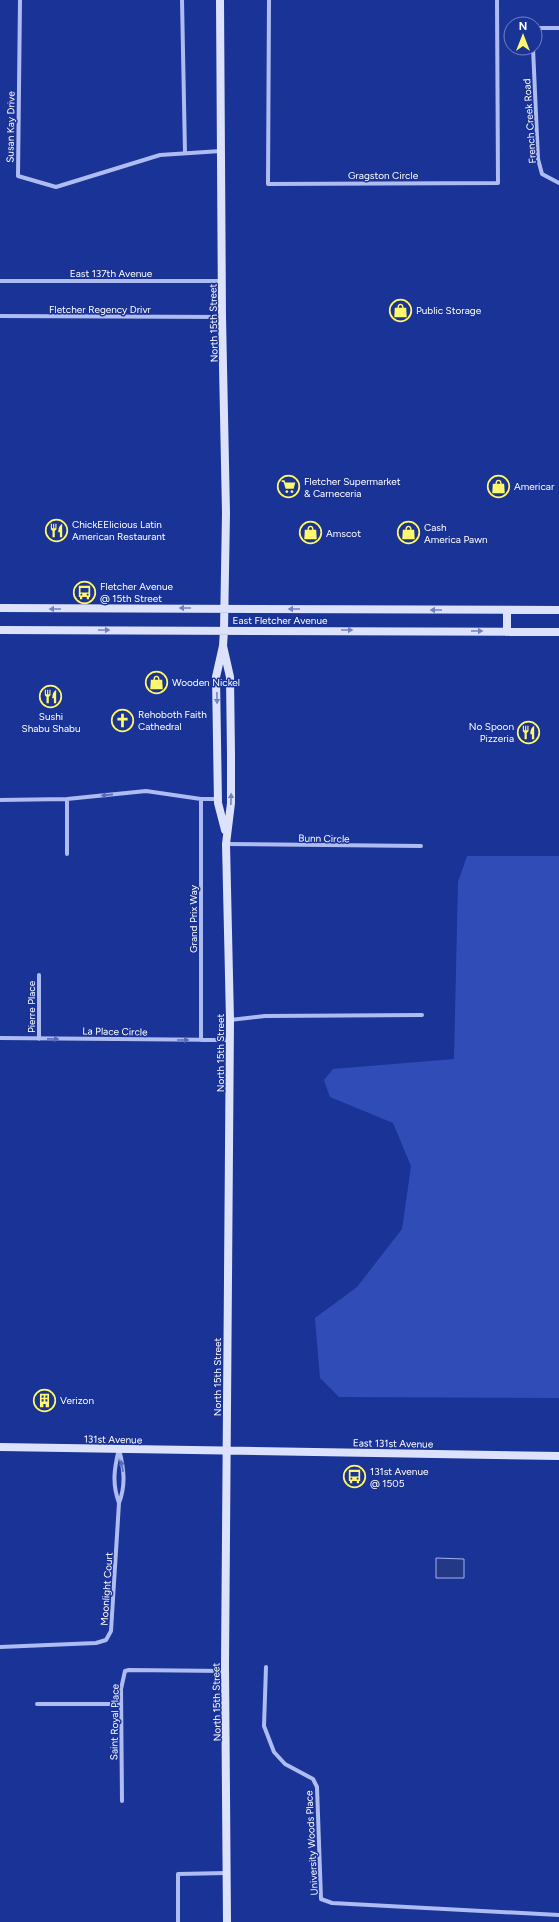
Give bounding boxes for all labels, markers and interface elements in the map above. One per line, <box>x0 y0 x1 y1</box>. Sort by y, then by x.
north arrow <box>503 16 543 56</box>
text: N <box>519 20 527 33</box>
street label: French Creek Road <box>520 78 539 164</box>
street label: Susan Kay Drive <box>3 91 18 163</box>
street label: Gragston Circle <box>348 169 419 182</box>
street label: East 137th Avenue <box>70 267 153 280</box>
street label: North 15th Street <box>206 283 221 362</box>
shop icon: Public Storage <box>387 297 413 323</box>
street label: Fletcher Regency Drivr <box>49 303 152 316</box>
place label: Public Storage <box>416 304 482 317</box>
shop icon: Americar <box>485 473 511 499</box>
supermarket icon: Fletcher Supermarket & Carneceria <box>276 474 302 500</box>
place label: Fletcher Supermarket & Carneceria <box>304 475 401 500</box>
place label: Americar <box>514 480 555 493</box>
restaurant icon: ChickEElicious Latin American Restaurant <box>44 517 70 543</box>
place label: ChickEElicious Latin American Restaurant <box>72 518 166 543</box>
shop icon: Amscot <box>297 520 323 546</box>
shop icon: Cash America Pawn <box>395 520 421 546</box>
place label: Cash America Pawn <box>424 521 488 546</box>
place label: Amscot <box>326 527 361 540</box>
bus stop icon: Fletcher Avenue @ 15th Street <box>72 579 98 605</box>
place label: Fletcher Avenue @ 15th Street <box>100 580 174 605</box>
one-way arrow <box>49 605 61 612</box>
one-way arrow <box>178 605 191 611</box>
one-way arrow <box>287 606 300 612</box>
one-way arrow <box>429 607 442 613</box>
street label: East Fletcher Avenue <box>233 614 328 627</box>
one-way arrow <box>98 627 111 633</box>
one-way arrow <box>341 627 354 633</box>
one-way arrow <box>471 628 484 634</box>
shop icon: Wooden Nickel <box>143 669 169 695</box>
place label: Wooden Nickel <box>172 676 240 689</box>
restaurant icon: Sushi Shabu Shabu <box>38 683 64 709</box>
one-way arrow <box>214 692 220 705</box>
church icon: Rehoboth Faith Cathedral <box>109 707 135 733</box>
place label: Rehoboth Faith Cathedral <box>138 708 207 733</box>
place label: Sushi Shabu Shabu <box>22 710 81 735</box>
restaurant icon: No Spoon Pizzeria <box>516 719 542 745</box>
place label: No Spoon Pizzeria <box>469 720 514 745</box>
one-way arrow <box>101 792 113 798</box>
one-way arrow <box>228 792 234 805</box>
street label: Bunn Circle <box>298 832 350 845</box>
street label: Grand Prix Way <box>187 884 200 953</box>
street label: Pierre Place <box>25 980 38 1033</box>
street label: North 15th Street <box>214 1014 227 1092</box>
street label: La Place Circle <box>82 1024 148 1039</box>
one-way arrow <box>47 1036 60 1042</box>
one-way arrow <box>177 1037 190 1043</box>
street label: North 15th Street <box>211 1338 224 1416</box>
building icon: Verizon <box>32 1387 58 1413</box>
place label: Verizon <box>60 1394 94 1407</box>
street label: 131st Avenue <box>84 1432 143 1447</box>
street label: East 131st Avenue <box>353 1436 434 1451</box>
one-way arrow <box>119 1459 125 1472</box>
bus stop icon: 131st Avenue @ 1505 <box>341 1464 367 1490</box>
place label: 131st Avenue @ 1505 <box>370 1465 429 1490</box>
street label: Moonlight Court <box>97 1552 116 1626</box>
street label: North 15th Street <box>209 1662 224 1741</box>
street label: Saint Royal Place <box>107 1683 122 1760</box>
street label: University Woods Place <box>302 1790 321 1896</box>

